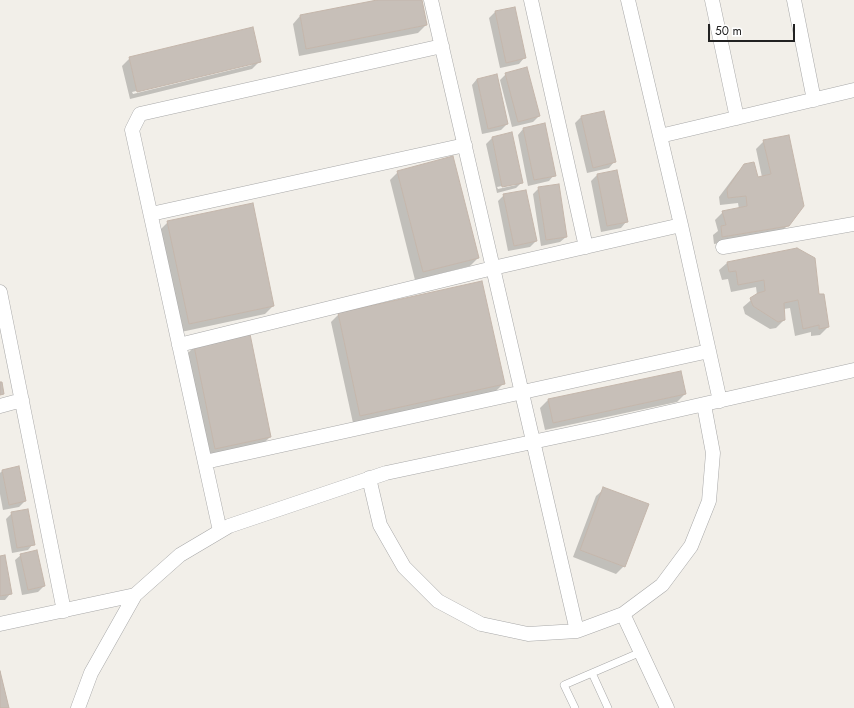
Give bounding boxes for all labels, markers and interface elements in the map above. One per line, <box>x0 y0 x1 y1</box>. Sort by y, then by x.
scale bar <box>710 16 797 42</box>
text: 50 m <box>715 22 742 40</box>

